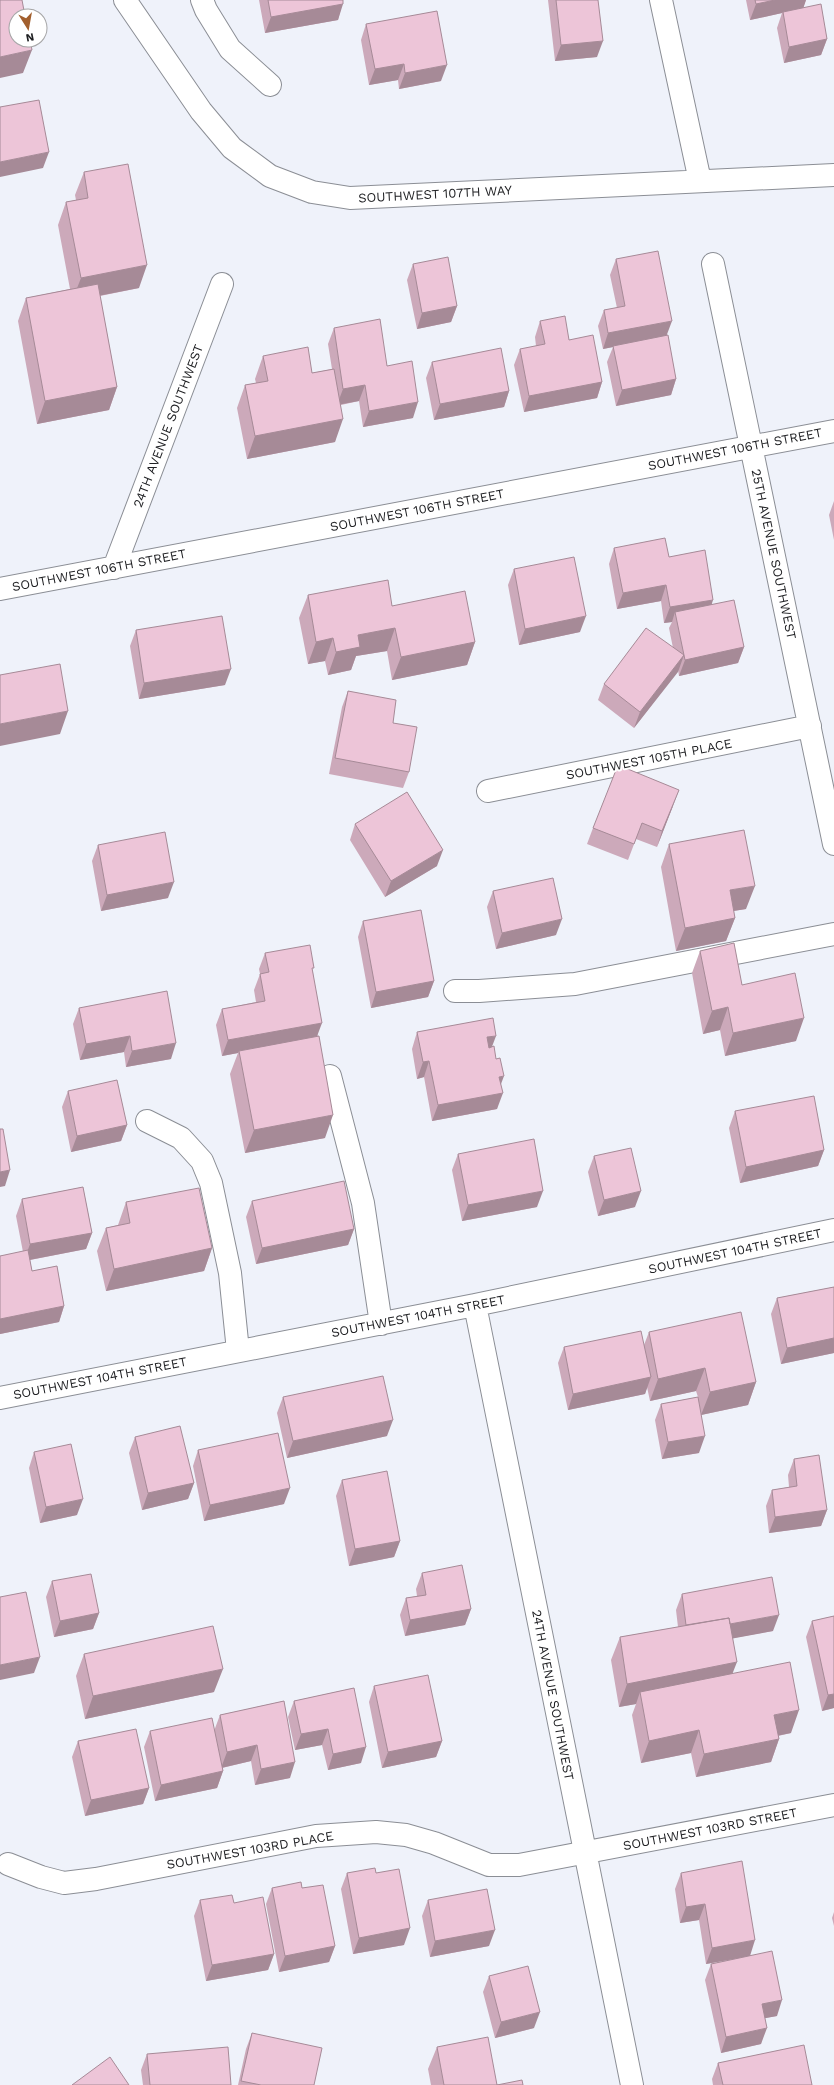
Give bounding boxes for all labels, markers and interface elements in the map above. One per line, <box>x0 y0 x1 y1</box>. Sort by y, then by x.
north arrow <box>8 8 48 48</box>
text: N <box>25 30 35 44</box>
street label: SOUTHWEST 107TH WAY <box>358 182 513 206</box>
street label: 24TH AVENUE SOUTHWEST <box>130 342 206 510</box>
street label: SOUTHWEST 106TH STREET <box>647 425 823 473</box>
street label: 25TH AVENUE SOUTHWEST <box>749 467 799 641</box>
street label: SOUTHWEST 106TH STREET <box>329 486 505 534</box>
street label: SOUTHWEST 106TH STREET <box>11 546 187 594</box>
street label: SOUTHWEST 105TH PLACE <box>565 736 733 782</box>
street label: SOUTHWEST 104TH STREET <box>647 1225 823 1277</box>
street label: SOUTHWEST 104TH STREET <box>330 1292 506 1340</box>
street label: SOUTHWEST 104TH STREET <box>12 1354 188 1402</box>
street label: 24TH AVENUE SOUTHWEST <box>529 1608 577 1782</box>
street label: SOUTHWEST 103RD STREET <box>622 1805 798 1853</box>
street label: SOUTHWEST 103RD PLACE <box>165 1828 335 1872</box>

